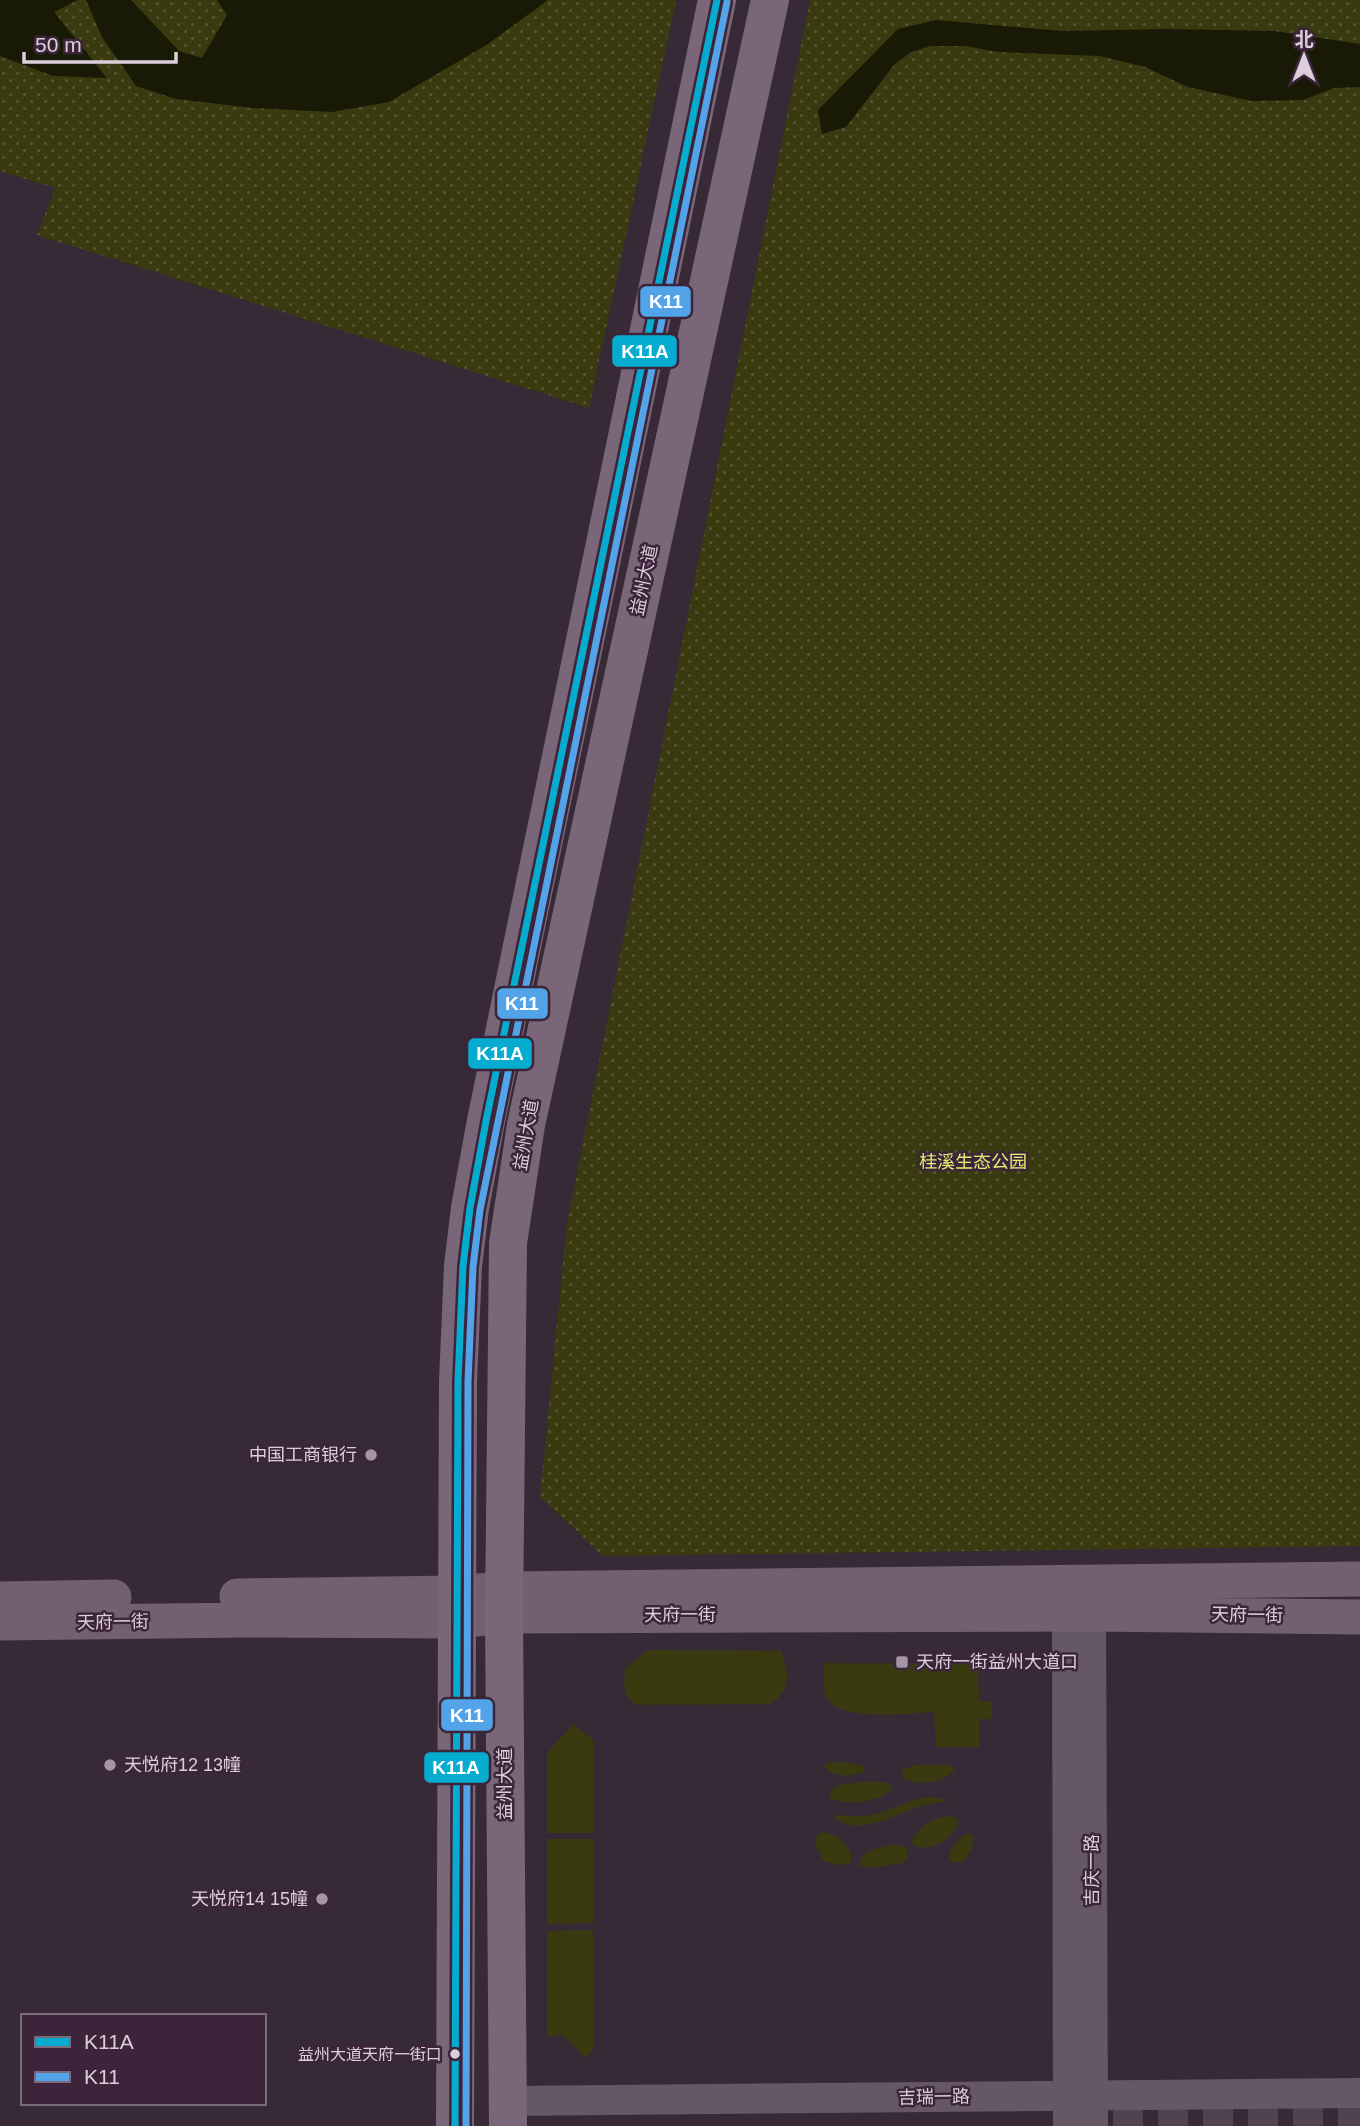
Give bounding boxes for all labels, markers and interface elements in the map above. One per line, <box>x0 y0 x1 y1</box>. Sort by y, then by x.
scale bar <box>24 21 177 65</box>
north arrow <box>1269 21 1339 91</box>
text: 北 <box>1294 29 1314 50</box>
text: 50 m <box>35 33 82 56</box>
line badge: K11 <box>639 285 692 318</box>
text: K11 <box>649 291 683 312</box>
line badge: K11A <box>611 334 678 368</box>
text: K11A <box>621 341 669 362</box>
street label: 益州大道 <box>627 543 661 617</box>
line badge: K11 <box>496 987 549 1020</box>
text: K11 <box>505 993 539 1014</box>
line badge: K11A <box>467 1037 533 1070</box>
text: K11A <box>476 1043 524 1064</box>
street label: 益州大道 <box>510 1098 542 1172</box>
park label: 桂溪生态公园 <box>919 1152 1027 1172</box>
place label: 中国工商银行 <box>249 1445 357 1465</box>
marker: 中国工商银行 <box>363 1447 379 1463</box>
street label: 天府一街 <box>1211 1604 1283 1626</box>
street label: 天府一街 <box>644 1605 716 1625</box>
street label: 天府一街 <box>77 1611 149 1633</box>
place label: 天府一街益州大道口 <box>916 1652 1078 1672</box>
marker: 天府一街益州大道口 <box>894 1654 910 1670</box>
line badge: K11 <box>440 1698 494 1732</box>
text: K11 <box>450 1705 484 1726</box>
street label: 益州大道 <box>495 1748 515 1820</box>
line badge: K11A <box>423 1751 490 1784</box>
place label: 天悦府12 13幢 <box>124 1755 241 1775</box>
marker: 天悦府12 13幢 <box>102 1757 118 1773</box>
text: K11A <box>432 1757 480 1778</box>
street label: 吉庆一路 <box>1082 1834 1102 1906</box>
place label: 天悦府14 15幢 <box>191 1889 308 1909</box>
marker: 天悦府14 15幢 <box>314 1891 330 1907</box>
legend <box>21 2014 266 2105</box>
text: K11A <box>84 2030 134 2053</box>
place label: 益州大道天府一街口 <box>298 2046 442 2063</box>
marker: 益州大道天府一街口 <box>448 2047 462 2061</box>
text: K11 <box>84 2065 120 2088</box>
street label: 吉瑞一路 <box>898 2086 970 2108</box>

